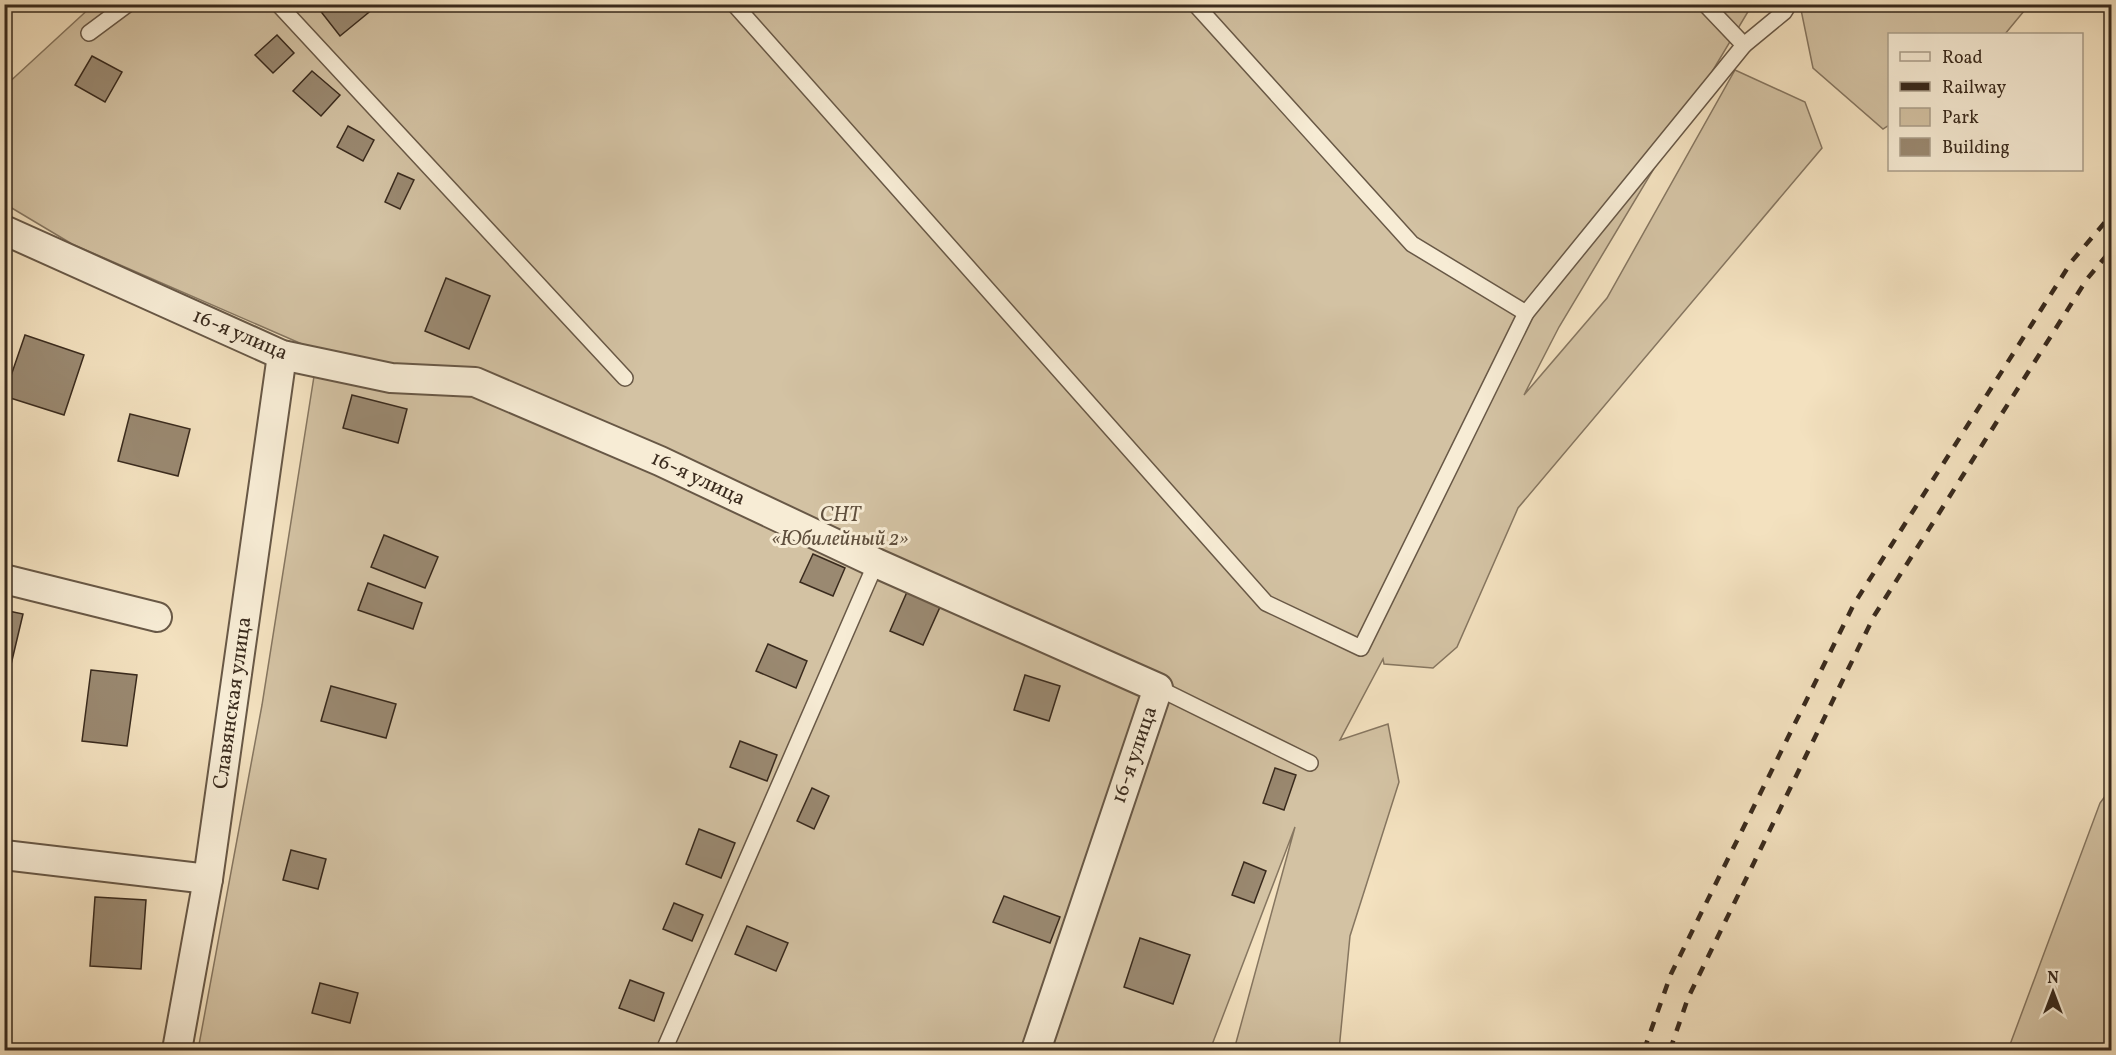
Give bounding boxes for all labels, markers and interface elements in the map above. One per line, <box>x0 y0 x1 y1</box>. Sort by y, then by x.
legend <box>1888 33 2083 171</box>
text: Road <box>1942 46 1983 71</box>
text: Railway <box>1942 76 2006 101</box>
text: Park <box>1942 106 1979 131</box>
text: Building <box>1942 136 2010 161</box>
street label: 16-я улица <box>188 302 292 368</box>
street label: 16-я улица <box>646 444 750 514</box>
park label: СНТ «Юбилейный 2» <box>771 501 909 554</box>
street label: Славянская улица <box>207 615 259 791</box>
street label: 16-я улица <box>1105 702 1165 808</box>
north arrow <box>2023 962 2083 1022</box>
text: N <box>2047 968 2059 990</box>

